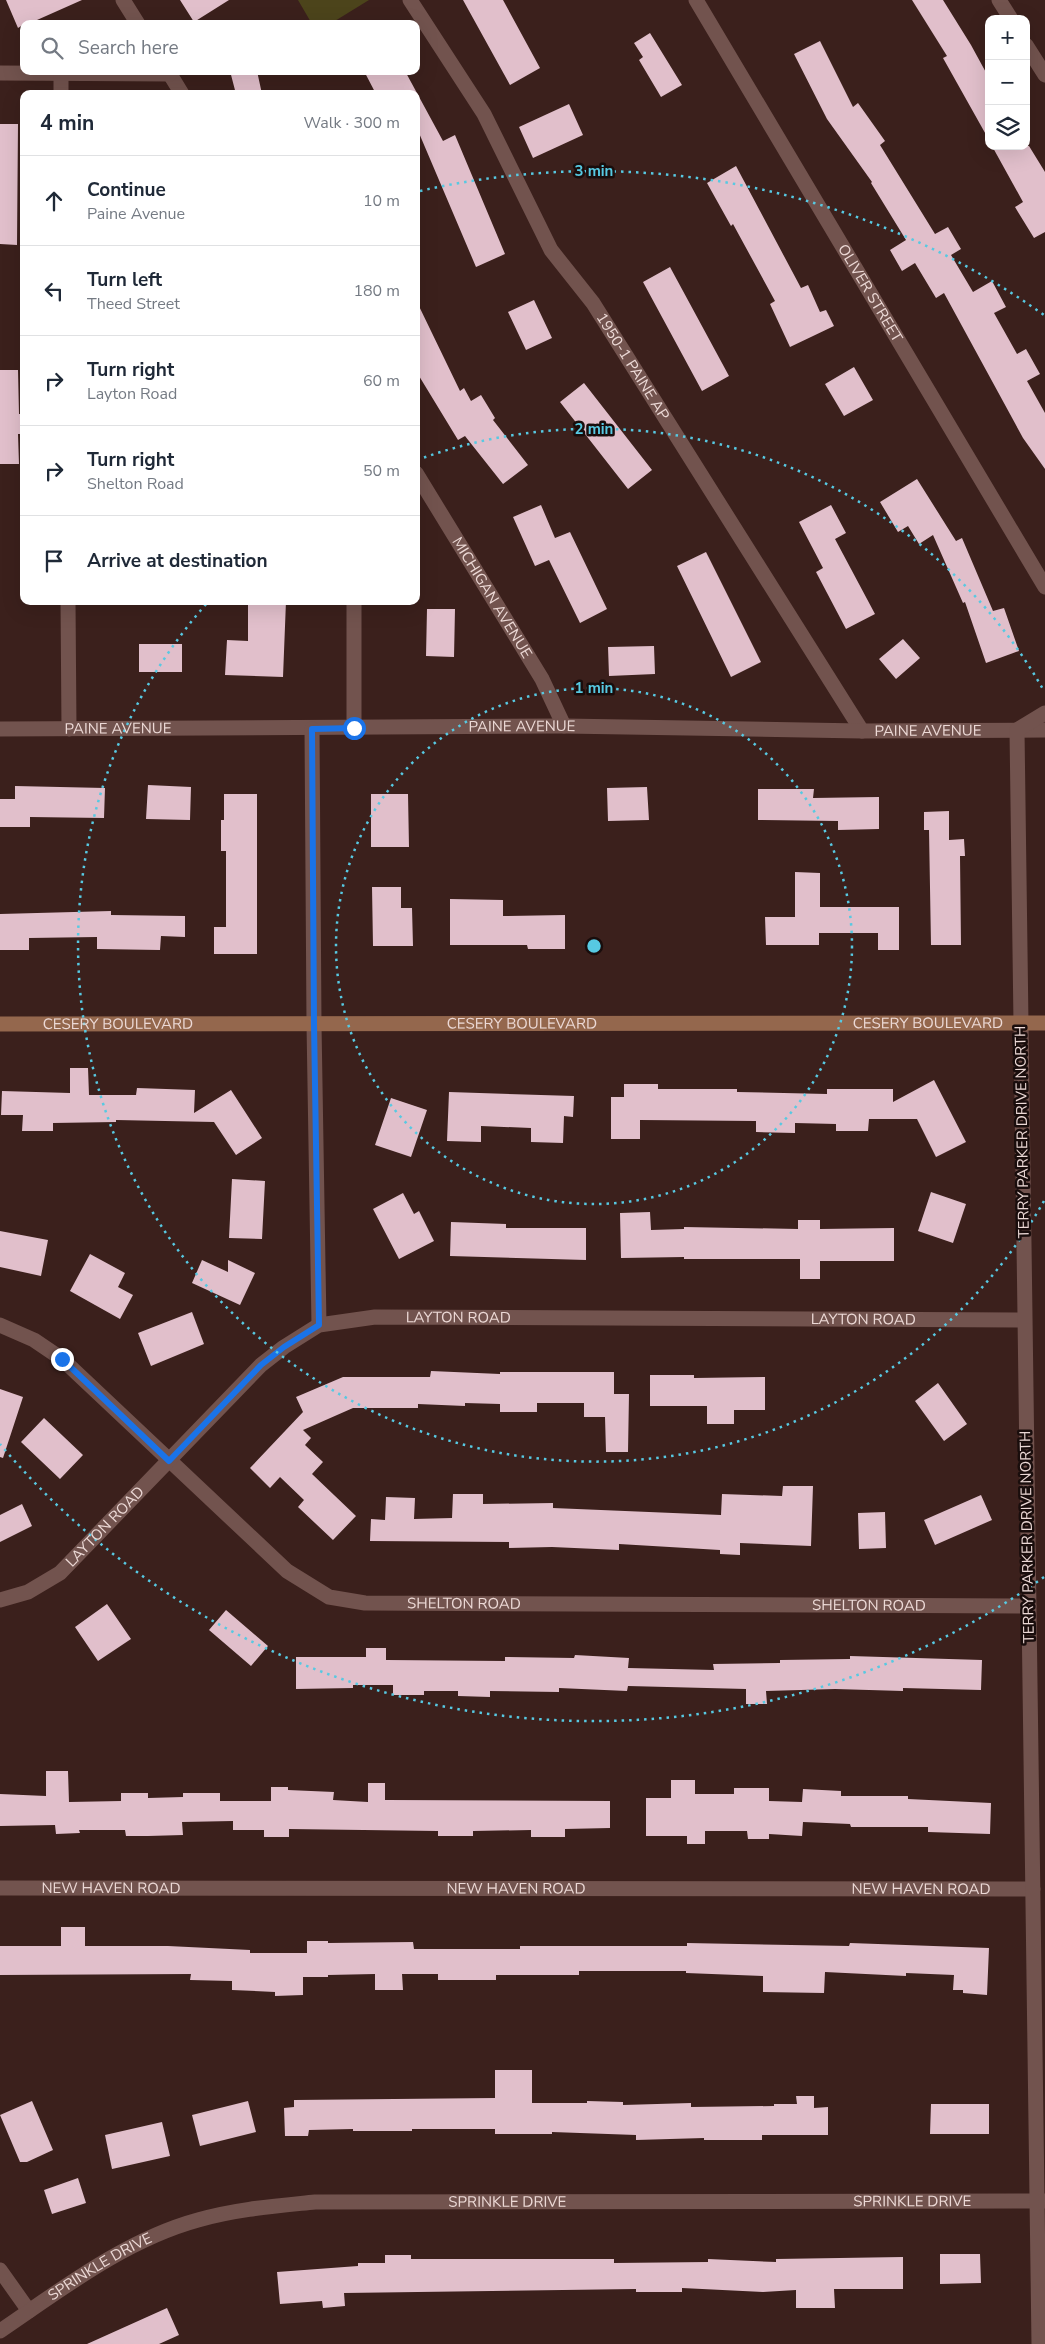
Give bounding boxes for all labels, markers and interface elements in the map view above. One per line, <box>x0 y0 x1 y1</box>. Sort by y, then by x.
map controls <box>985 15 1030 150</box>
button: + <box>985 15 1030 60</box>
search box <box>20 20 420 75</box>
icon: search <box>38 34 66 62</box>
text: Search here <box>78 35 179 61</box>
button: − <box>985 60 1030 105</box>
button: layers <box>985 105 1030 150</box>
text: 4 min <box>40 109 94 137</box>
text: Walk · 300 m <box>304 112 400 134</box>
text: 3 min <box>575 161 613 181</box>
text: Continue <box>87 177 166 203</box>
icon: ahead <box>40 187 68 215</box>
text: 10 m <box>363 190 400 212</box>
text: Paine Avenue <box>87 203 185 225</box>
street label: OLIVER STREET <box>833 240 907 346</box>
text: Turn left <box>87 267 162 293</box>
icon: left <box>40 277 68 305</box>
text: 180 m <box>353 280 400 302</box>
text: Theed Street <box>87 293 180 315</box>
street label: 1950-1 PAINE AP <box>592 309 674 424</box>
text: Turn right <box>87 357 174 383</box>
icon: right <box>40 367 68 395</box>
text: 60 m <box>363 370 400 392</box>
text: Layton Road <box>87 383 177 405</box>
text: 2 min <box>575 419 613 439</box>
text: Turn right <box>87 447 174 473</box>
icon: right <box>40 457 68 485</box>
text: 50 m <box>363 460 400 482</box>
text: Shelton Road <box>87 473 184 495</box>
street label: MICHIGAN AVENUE <box>447 533 537 662</box>
icon: arrive <box>40 547 68 575</box>
text: Arrive at destination <box>87 548 268 574</box>
text: 1 min <box>575 678 613 698</box>
street label: PAINE AVENUE <box>468 716 576 737</box>
route start <box>343 717 366 740</box>
street label: PAINE AVENUE <box>64 718 172 739</box>
street label: PAINE AVENUE <box>874 720 981 741</box>
centre of rings <box>585 937 603 955</box>
street label: CESERY BOULEVARD <box>447 1013 597 1034</box>
street label: CESERY BOULEVARD <box>853 1013 1003 1033</box>
street label: CESERY BOULEVARD <box>43 1014 193 1034</box>
street label: TERRY PARKER DRIVE NORTH <box>1010 1025 1034 1239</box>
street label: LAYTON ROAD <box>406 1307 511 1328</box>
street label: LAYTON ROAD <box>811 1309 916 1330</box>
route end <box>51 1348 74 1371</box>
street label: TERRY PARKER DRIVE NORTH <box>1015 1430 1039 1644</box>
street label: LAYTON ROAD <box>61 1482 149 1571</box>
street label: SHELTON ROAD <box>407 1593 521 1614</box>
street label: SHELTON ROAD <box>812 1595 926 1616</box>
street label: NEW HAVEN ROAD <box>41 1878 181 1898</box>
street label: NEW HAVEN ROAD <box>446 1878 586 1899</box>
street label: NEW HAVEN ROAD <box>851 1879 991 1899</box>
street label: SPRINKLE DRIVE <box>853 2191 971 2211</box>
street label: SPRINKLE DRIVE <box>448 2192 566 2212</box>
street label: SPRINKLE DRIVE <box>44 2228 155 2305</box>

